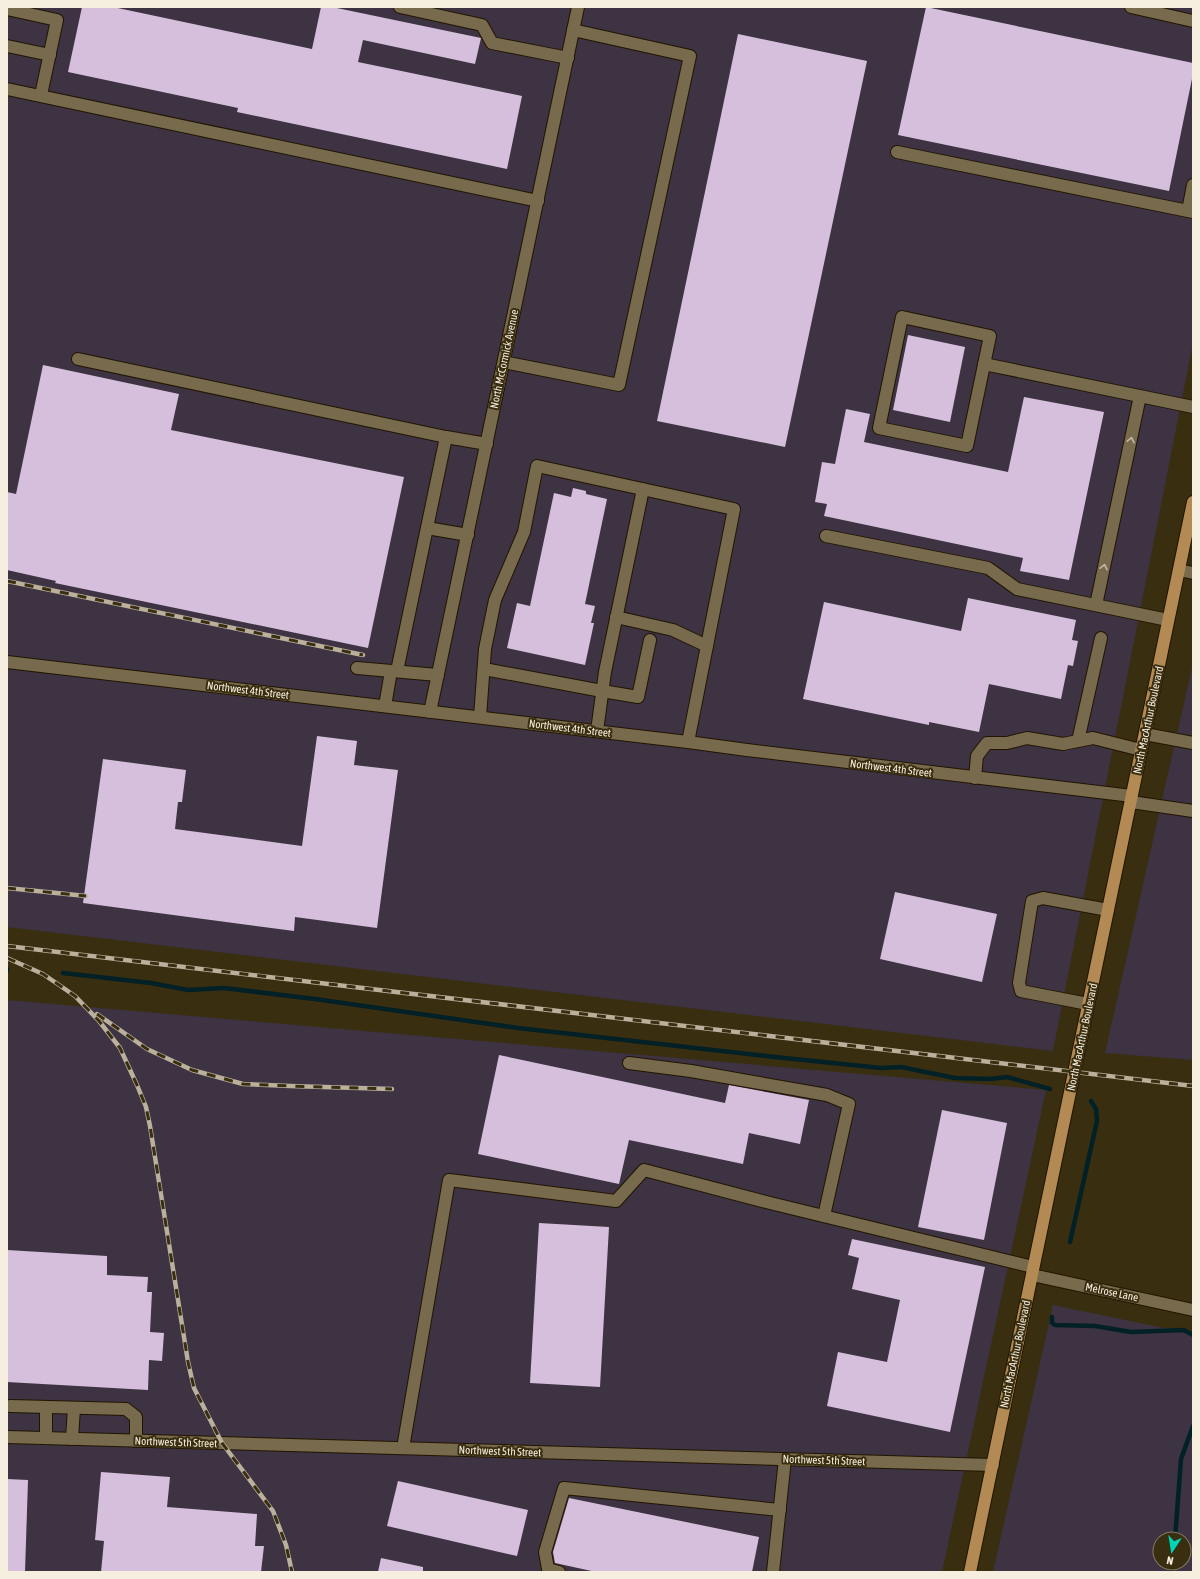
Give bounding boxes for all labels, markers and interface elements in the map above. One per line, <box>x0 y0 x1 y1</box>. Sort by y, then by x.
street label: North McCormick Avenue <box>488 308 520 410</box>
one-way arrow <box>1126 437 1134 443</box>
one-way arrow <box>1100 564 1108 570</box>
street label: North MacArthur Boulevard <box>1131 665 1165 775</box>
street label: Northwest 4th Street <box>206 679 290 701</box>
street label: Northwest 4th Street <box>528 717 612 739</box>
street label: Northwest 4th Street <box>849 757 933 779</box>
street label: North MacArthur Boulevard <box>1065 982 1099 1092</box>
street label: Melrose Lane <box>1084 1281 1140 1303</box>
street label: North MacArthur Boulevard <box>998 1299 1032 1409</box>
street label: Northwest 5th Street <box>135 1435 217 1449</box>
street label: Northwest 5th Street <box>459 1444 541 1458</box>
street label: Northwest 5th Street <box>783 1453 865 1467</box>
north arrow <box>1152 1531 1192 1571</box>
text: N <box>1165 1554 1174 1567</box>

